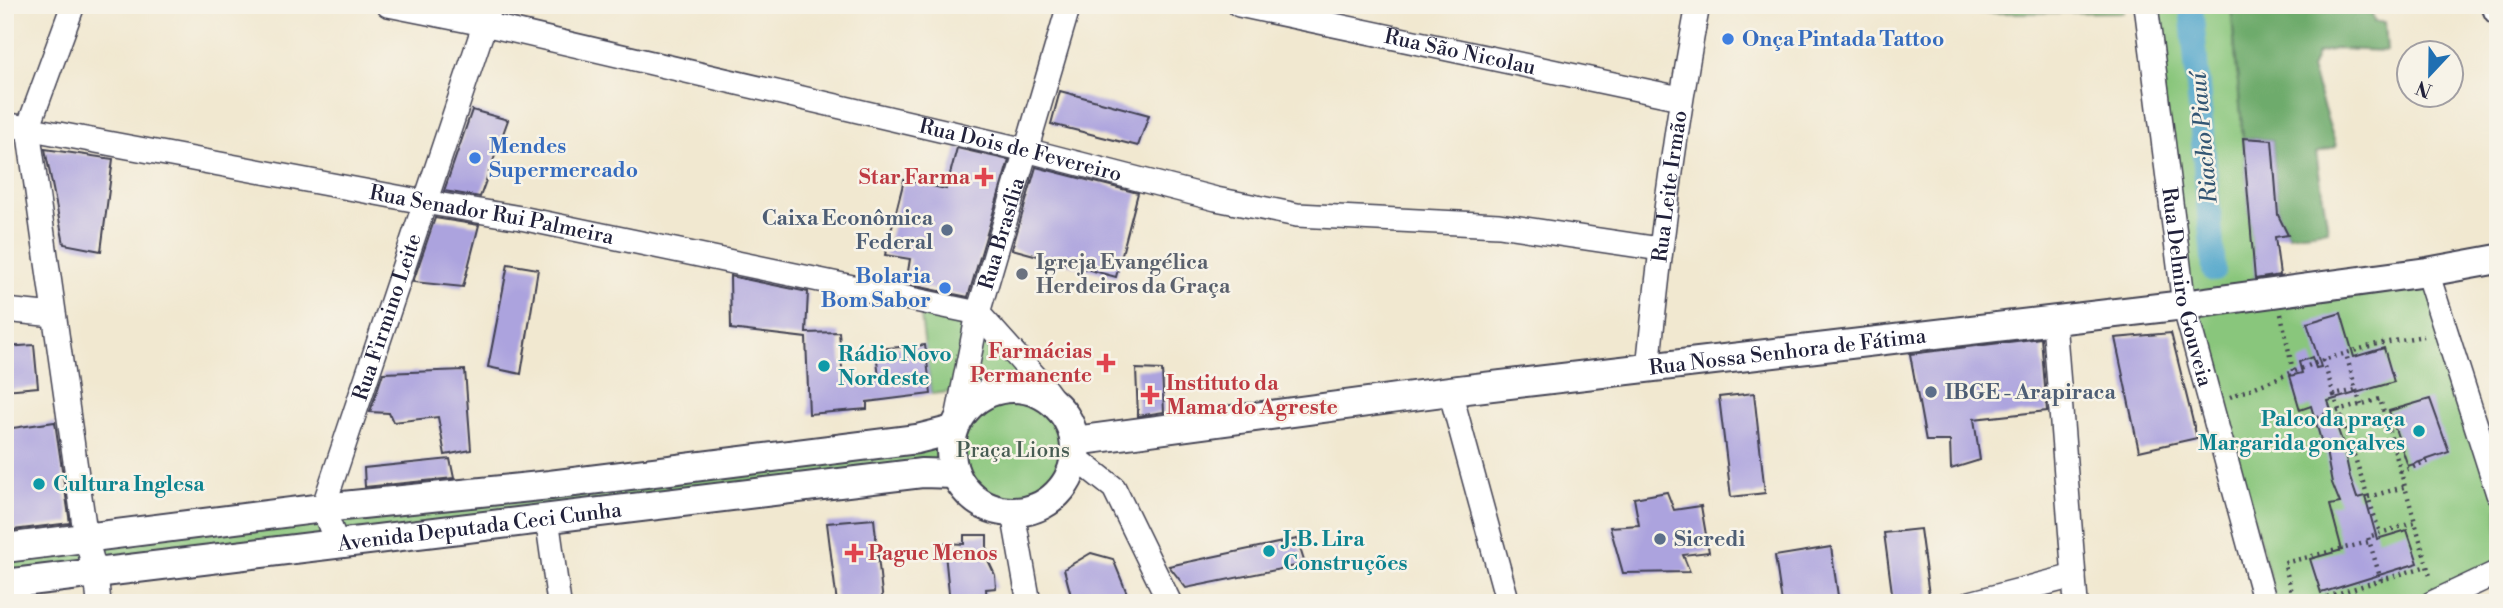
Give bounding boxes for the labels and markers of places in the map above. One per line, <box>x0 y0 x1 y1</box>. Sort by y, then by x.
place label: Onça Pintada Tattoo <box>1742 27 1944 53</box>
marker: Onça Pintada Tattoo <box>1720 31 1736 47</box>
place label: Mendes Supermercado <box>489 134 638 184</box>
marker: Mendes Supermercado <box>467 150 483 166</box>
place label: Star Farma <box>859 165 971 191</box>
marker: Star Farma <box>976 169 992 185</box>
place label: Caixa Econômica Federal <box>762 206 934 256</box>
marker: Caixa Econômica Federal <box>939 222 955 238</box>
place label: Igreja Evangélica Herdeiros da Graça <box>1036 250 1231 300</box>
place label: Bolaria Bom Sabor <box>821 264 932 314</box>
marker: Igreja Evangélica Herdeiros da Graça <box>1014 266 1030 282</box>
marker: Bolaria Bom Sabor <box>937 280 953 296</box>
place label: Farmácias Permanente <box>970 339 1092 389</box>
place label: Rádio Novo Nordeste <box>838 342 952 392</box>
marker: Farmácias Permanente <box>1098 355 1114 371</box>
marker: Rádio Novo Nordeste <box>816 358 832 374</box>
place label: Instituto da Mama do Agreste <box>1166 371 1338 421</box>
place label: IBGE - Arapiraca <box>1945 380 2117 406</box>
marker: IBGE - Arapiraca <box>1923 384 1939 400</box>
marker: Instituto da Mama do Agreste <box>1140 385 1160 405</box>
place label: Palco da praça Margarida gonçalves <box>2198 407 2406 457</box>
marker: Palco da praça Margarida gonçalves <box>2411 423 2427 439</box>
place label: Cultura Inglesa <box>53 472 205 498</box>
marker: Cultura Inglesa <box>31 476 47 492</box>
place label: J.B. Lira Construções <box>1280 527 1407 577</box>
place label: Sicredi <box>1674 527 1746 553</box>
marker: Sicredi <box>1652 531 1668 547</box>
place label: Pague Menos <box>868 541 998 567</box>
marker: J.B. Lira Construções <box>1261 543 1277 559</box>
marker: Pague Menos <box>846 545 862 561</box>

